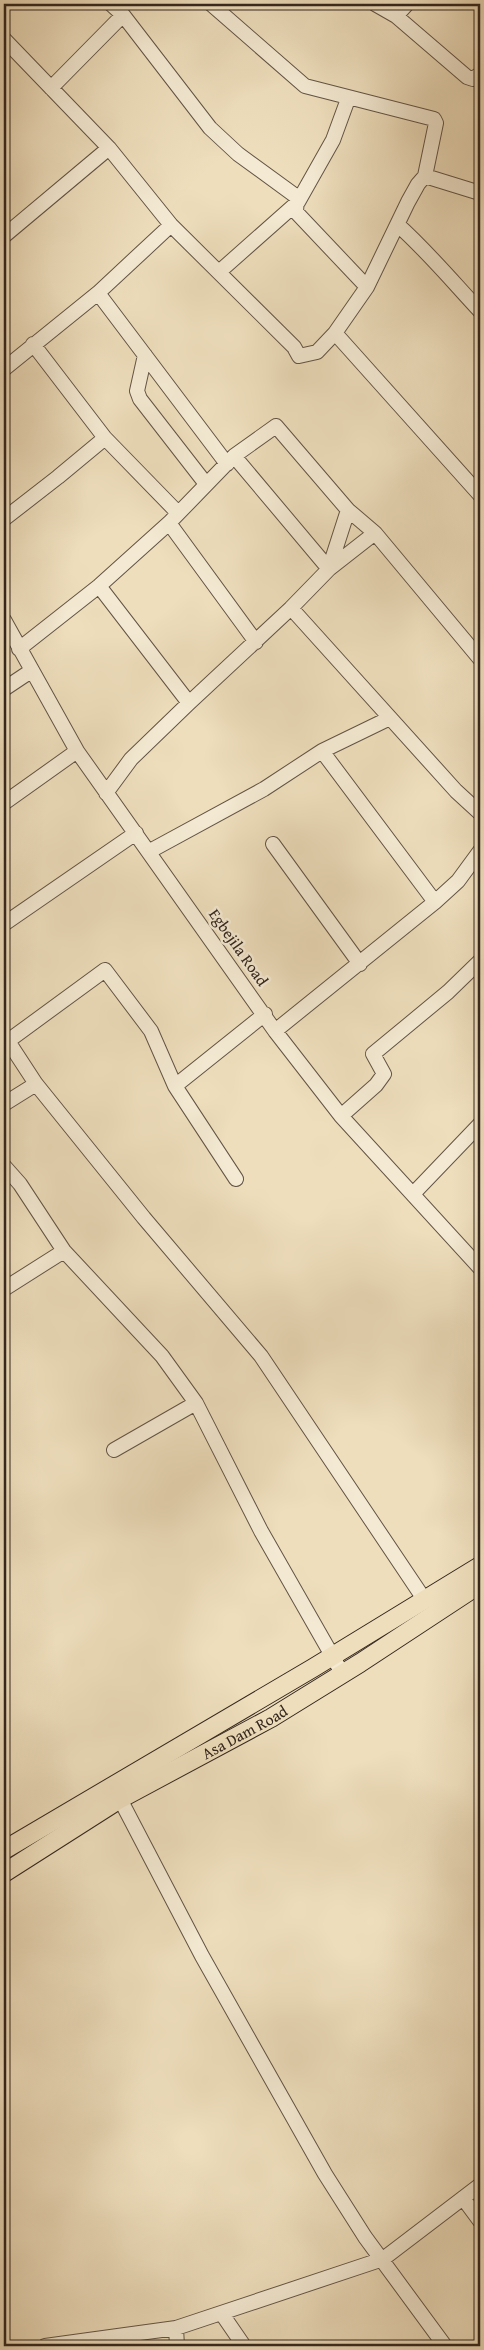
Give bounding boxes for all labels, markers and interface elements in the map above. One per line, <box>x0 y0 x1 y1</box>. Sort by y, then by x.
street label: Egbejila Road <box>203 903 275 991</box>
street label: Asa Dam Road <box>197 1698 292 1765</box>

